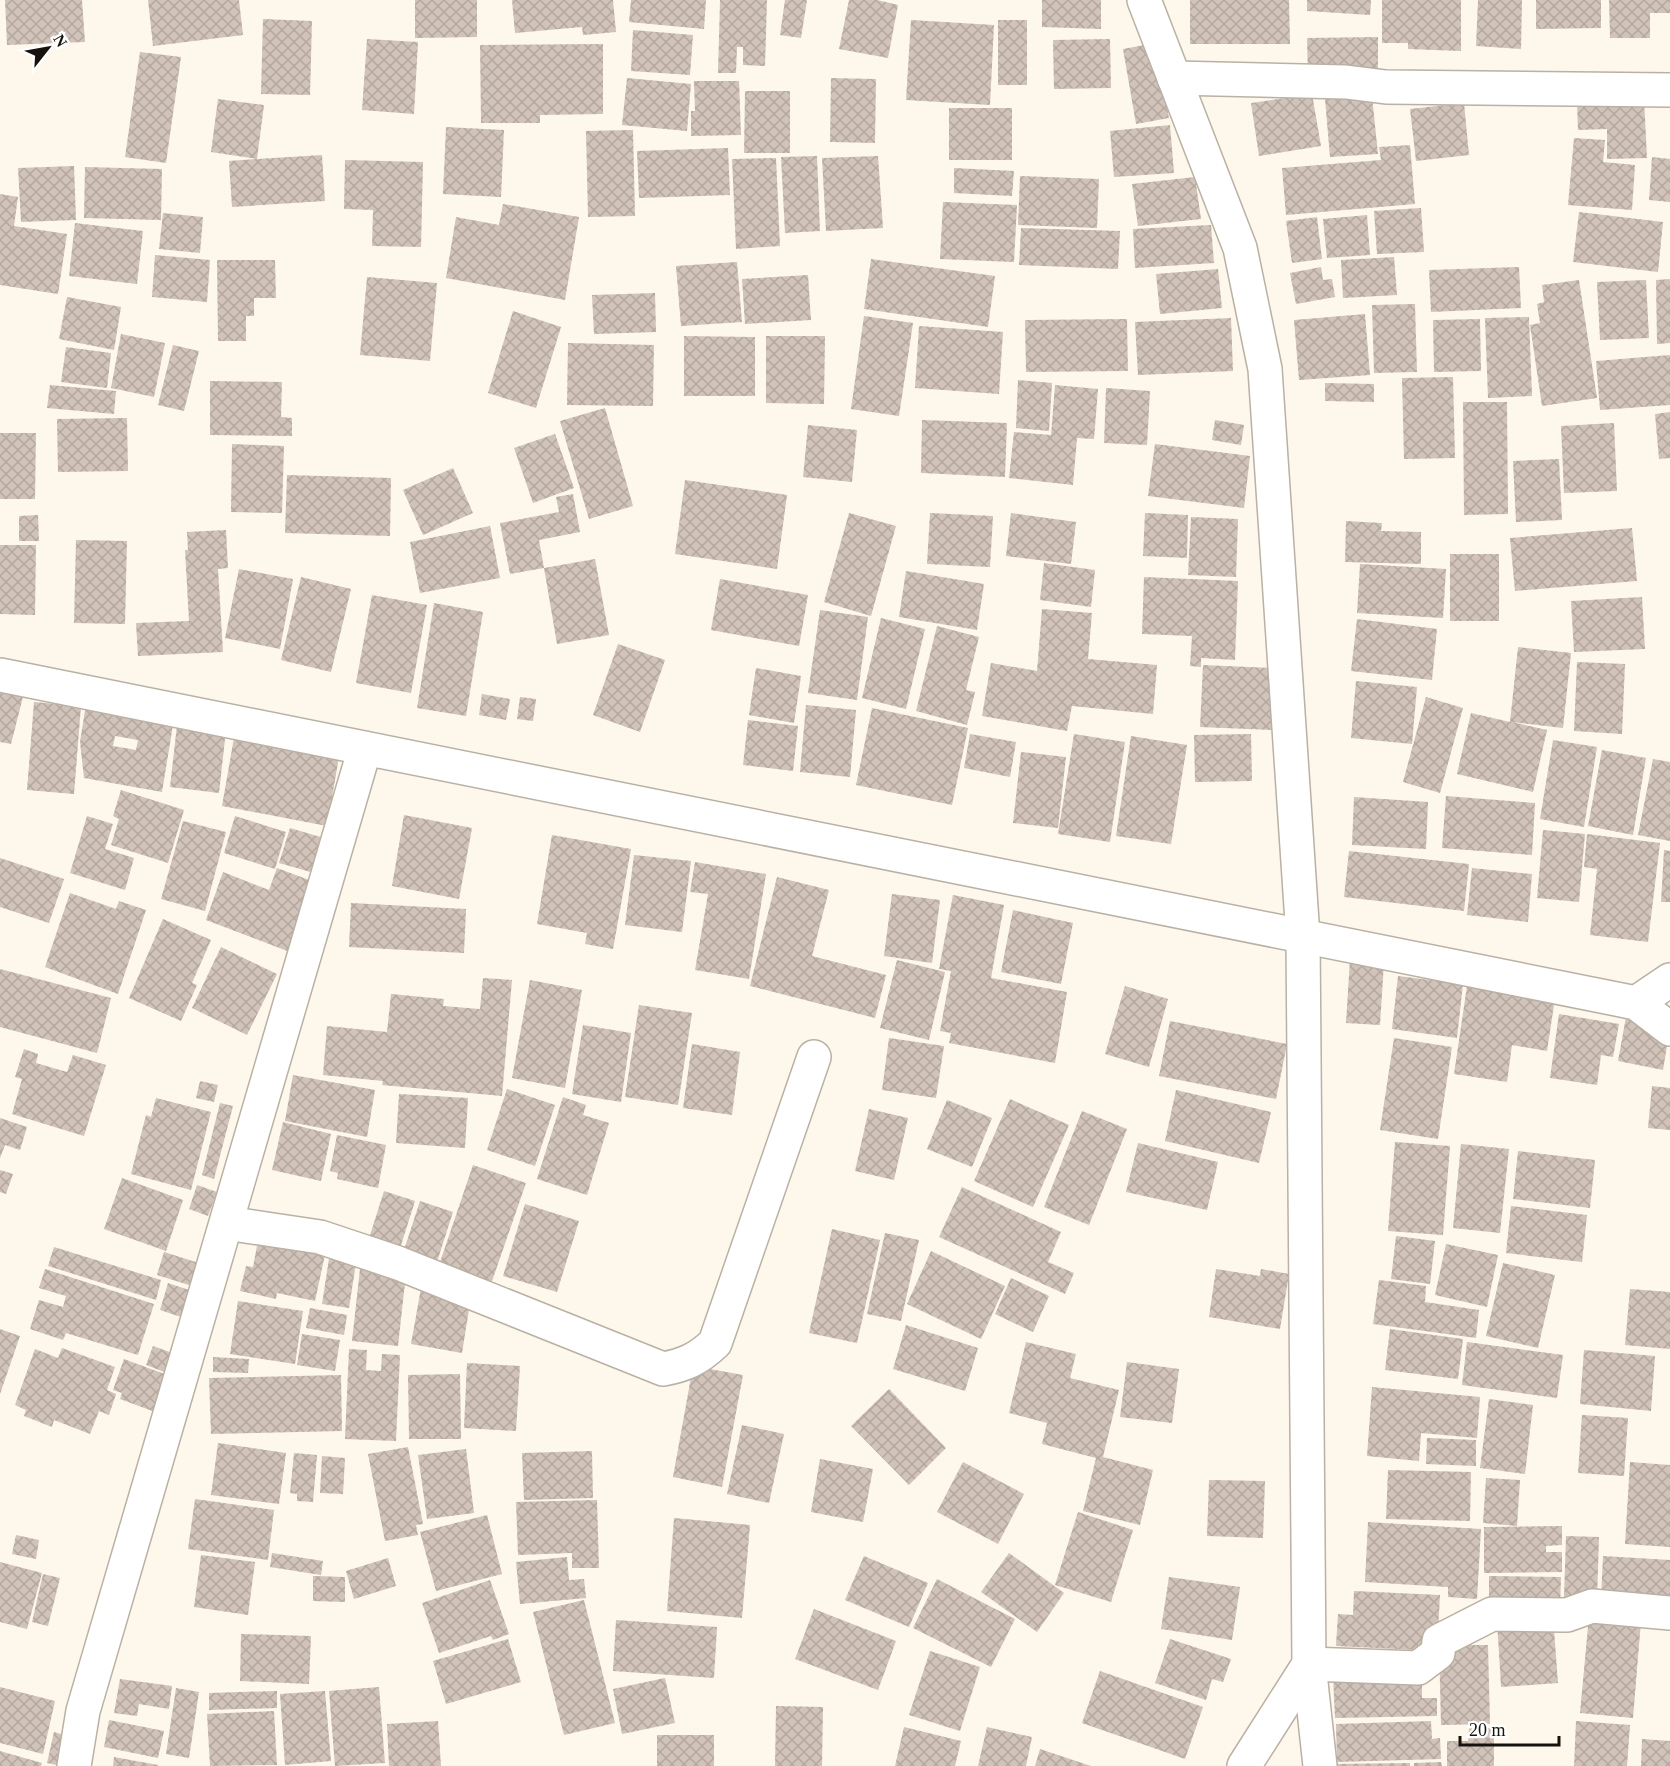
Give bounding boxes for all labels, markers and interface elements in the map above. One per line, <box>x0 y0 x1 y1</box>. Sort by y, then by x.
north arrow <box>18 18 78 78</box>
text: N <box>50 31 71 50</box>
scale bar <box>1460 1709 1559 1747</box>
text: 20 m <box>1469 1720 1506 1740</box>

